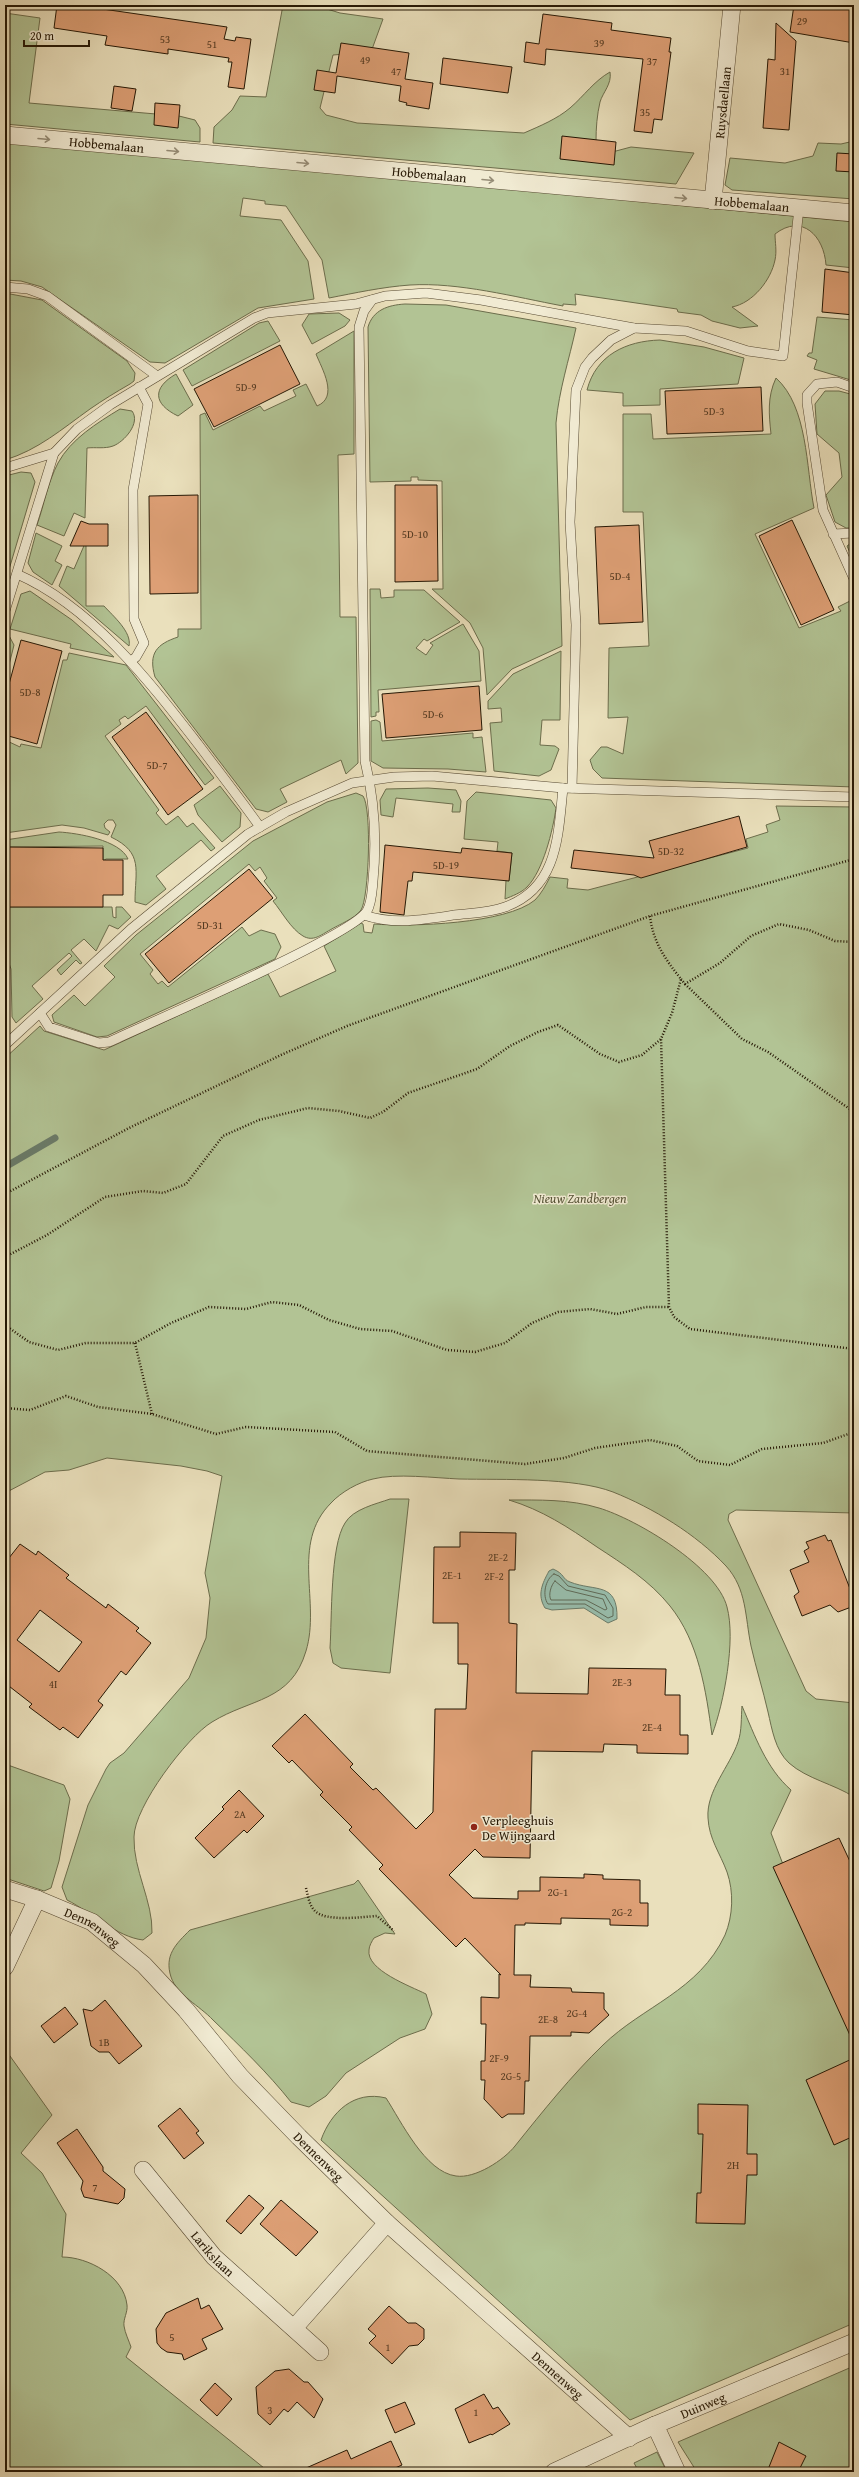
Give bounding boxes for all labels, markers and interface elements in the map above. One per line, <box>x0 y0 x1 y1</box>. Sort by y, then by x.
house number: 29 <box>797 13 807 29</box>
scale bar <box>24 22 89 48</box>
text: 20 m <box>30 27 54 44</box>
house number: 53 <box>160 31 170 47</box>
house number: 39 <box>594 35 604 51</box>
house number: 51 <box>207 36 217 52</box>
house number: 49 <box>360 52 370 68</box>
house number: 37 <box>647 53 657 69</box>
house number: 47 <box>391 63 401 79</box>
house number: 31 <box>780 63 790 79</box>
street label: Ruysdaellaan <box>710 65 736 139</box>
house number: 35 <box>640 104 650 120</box>
street label: Hobbemalaan <box>68 132 145 158</box>
one-way arrow <box>37 135 50 143</box>
one-way arrow <box>166 147 179 155</box>
one-way arrow <box>296 159 309 166</box>
street label: Hobbemalaan <box>391 162 468 187</box>
one-way arrow <box>481 176 494 183</box>
street label: Hobbemalaan <box>714 191 791 217</box>
one-way arrow <box>674 194 687 201</box>
house number: 5D-9 <box>235 379 257 395</box>
house number: 5D-3 <box>703 403 725 419</box>
house number: 5D-10 <box>402 526 428 542</box>
house number: 5D-4 <box>609 568 631 584</box>
house number: 5D-8 <box>19 684 41 700</box>
house number: 5D-6 <box>422 706 444 722</box>
house number: 5D-7 <box>146 757 168 773</box>
house number: 5D-32 <box>658 843 684 859</box>
house number: 5D-19 <box>433 857 459 873</box>
house number: 5D-31 <box>197 917 223 933</box>
park label: Nieuw Zandbergen <box>533 1189 627 1208</box>
house number: 2E-2 <box>488 1549 508 1565</box>
house number: 2E-1 <box>442 1567 462 1583</box>
house number: 2F-2 <box>484 1568 504 1584</box>
house number: 2E-3 <box>612 1674 632 1690</box>
house number: 4I <box>49 1676 57 1692</box>
house number: 2E-4 <box>642 1719 662 1735</box>
house number: 2A <box>234 1806 246 1822</box>
place label: Verpleeghuis De Wijngaard <box>482 1811 555 1845</box>
marker: Verpleeghuis De Wijngaard <box>469 1822 479 1832</box>
house number: 2G-1 <box>548 1884 568 1900</box>
street label: Dennenweg <box>61 1903 125 1952</box>
house number: 2G-2 <box>612 1904 632 1920</box>
house number: 2G-4 <box>567 2005 587 2021</box>
house number: 2E-8 <box>538 2011 558 2027</box>
house number: 1B <box>98 2034 110 2050</box>
house number: 2F-9 <box>489 2050 509 2066</box>
house number: 2G-5 <box>501 2068 521 2084</box>
street label: Dennenweg <box>289 2128 348 2186</box>
house number: 2H <box>727 2157 739 2173</box>
house number: 7 <box>92 2179 98 2195</box>
street label: Larikslaan <box>186 2227 239 2282</box>
house number: 5 <box>169 2329 175 2345</box>
house number: 1 <box>385 2339 391 2355</box>
street label: Dennenweg <box>528 2347 588 2404</box>
street label: Duinweg <box>677 2387 729 2424</box>
house number: 3 <box>267 2402 273 2418</box>
house number: 1 <box>473 2404 479 2420</box>

